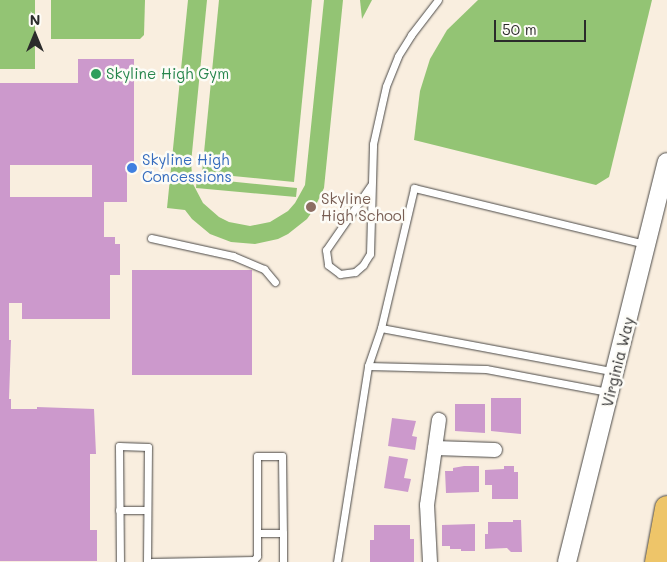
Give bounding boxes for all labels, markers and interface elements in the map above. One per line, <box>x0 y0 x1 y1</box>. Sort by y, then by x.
north arrow <box>10 10 60 60</box>
text: N <box>30 10 40 29</box>
scale bar <box>497 10 590 42</box>
text: 50 m <box>502 19 537 39</box>
place label: Skyline High Gym <box>106 65 229 83</box>
marker: Skyline High Gym <box>90 68 102 80</box>
place label: Skyline High Concessions <box>142 150 232 185</box>
marker: Skyline High Concessions <box>126 162 138 174</box>
place label: Skyline High School <box>321 189 406 224</box>
marker: Skyline High School <box>305 201 317 213</box>
street label: Virginia Way <box>598 315 638 409</box>

